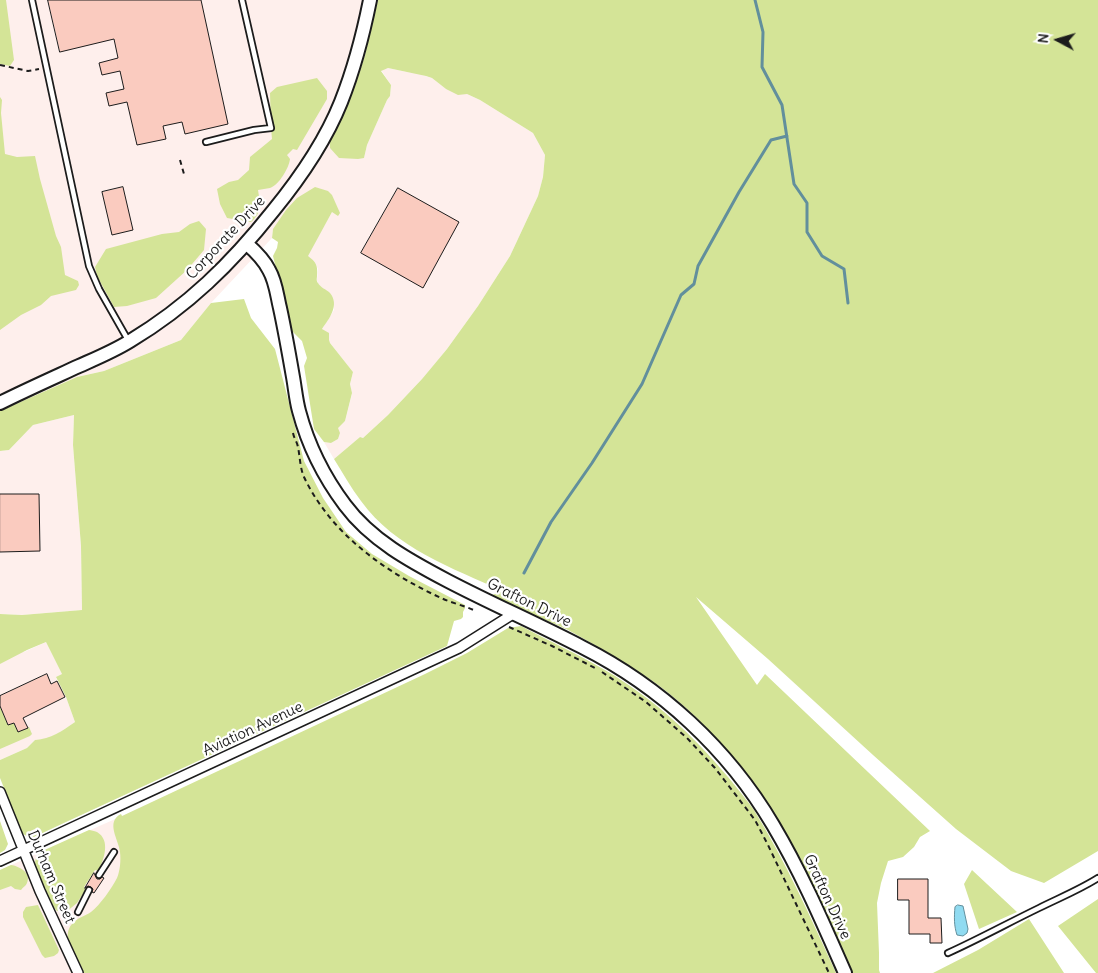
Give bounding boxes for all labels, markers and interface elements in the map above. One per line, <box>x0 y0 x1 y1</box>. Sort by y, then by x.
north arrow <box>1033 15 1083 65</box>
text: N <box>1034 33 1053 44</box>
street label: Corporate Drive <box>183 192 269 284</box>
street label: Grafton Drive <box>484 575 574 631</box>
street label: Aviation Avenue <box>200 698 306 760</box>
street label: Durham Street <box>23 828 79 926</box>
street label: Grafton Drive <box>800 852 854 942</box>

